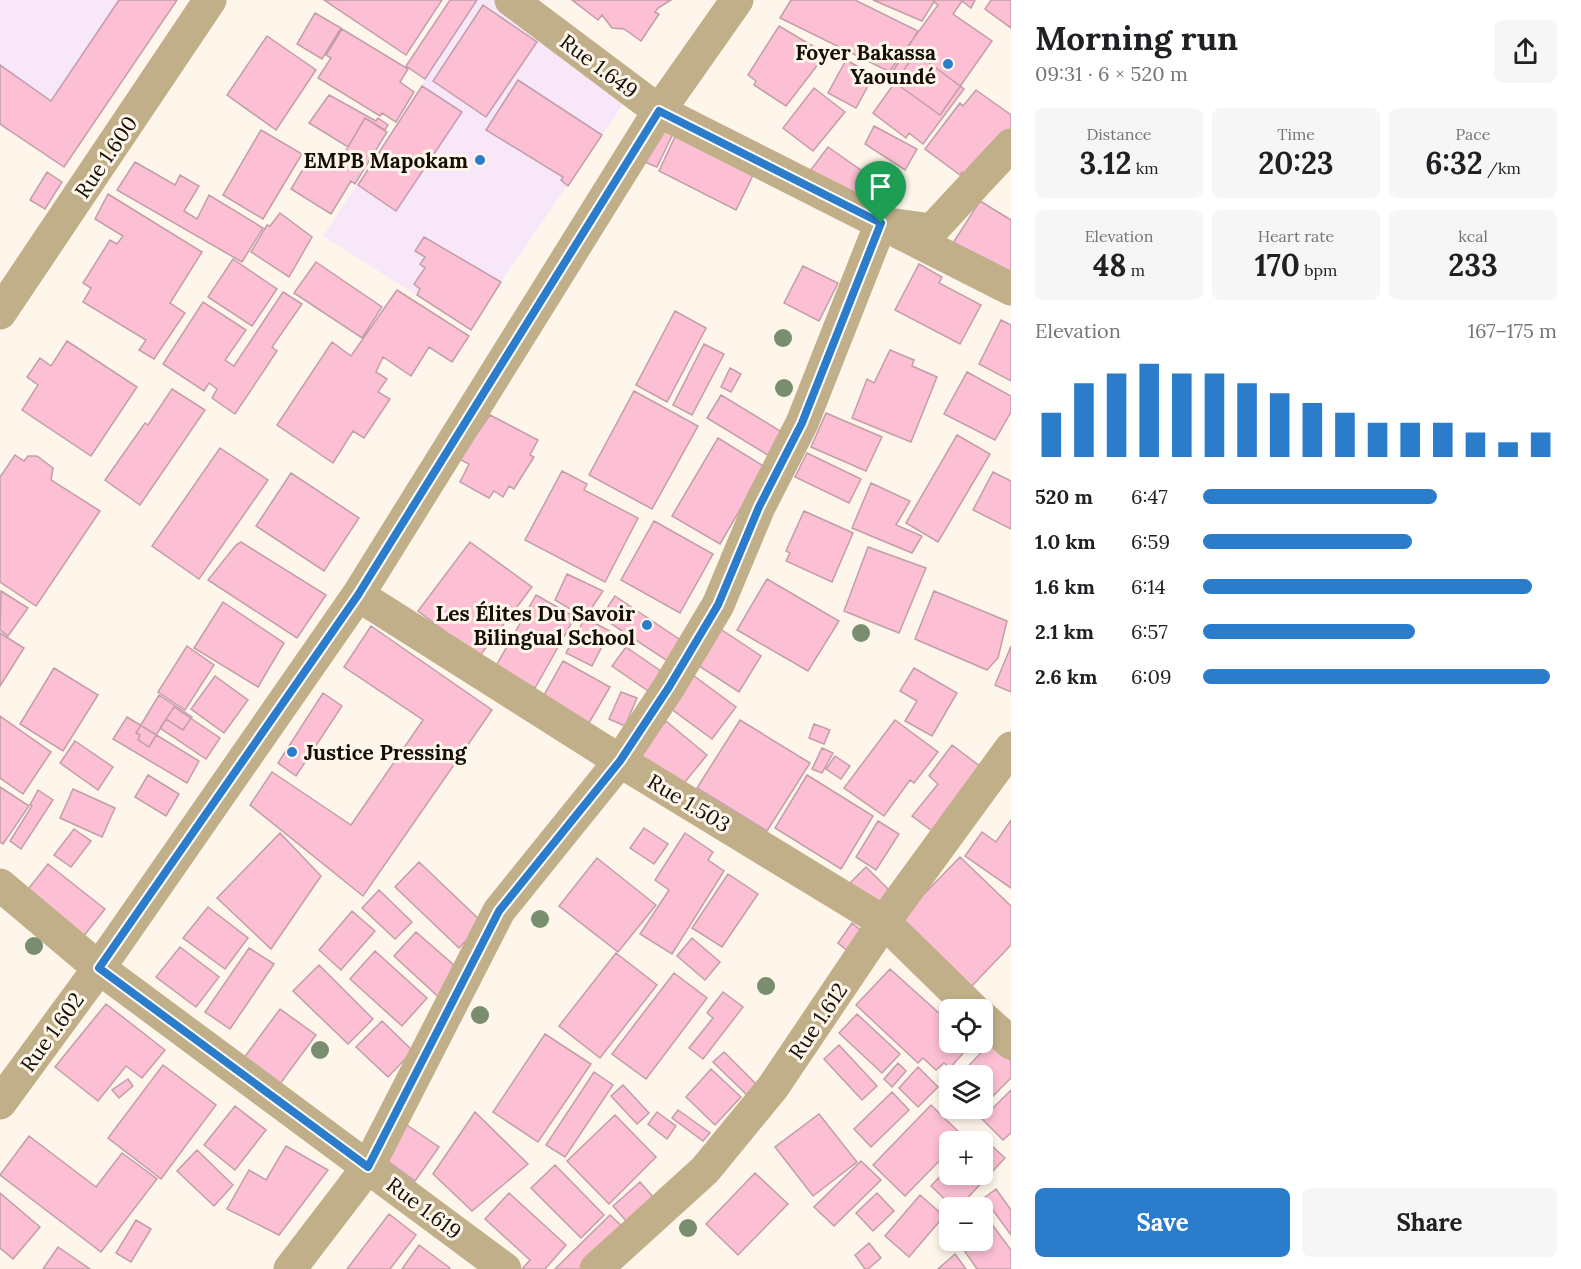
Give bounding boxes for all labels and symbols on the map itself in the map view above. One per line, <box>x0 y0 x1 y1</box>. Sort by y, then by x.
street label: Rue 1.649 <box>555 28 643 104</box>
place label: Foyer Bakassa Yaoundé <box>795 39 936 90</box>
marker: Foyer Bakassa Yaoundé <box>941 57 955 71</box>
street label: Rue 1.600 <box>69 111 143 203</box>
place label: EMPB Mapokam <box>303 147 468 174</box>
marker: EMPB Mapokam <box>473 153 487 167</box>
pin <box>855 161 906 223</box>
place label: Les Élites Du Savoir Bilingual School <box>436 600 635 651</box>
marker: Les Élites Du Savoir Bilingual School <box>640 618 654 632</box>
place label: Justice Pressing <box>304 739 468 766</box>
marker: Justice Pressing <box>285 745 299 759</box>
street label: Rue 1.503 <box>643 768 735 838</box>
street label: Rue 1.612 <box>783 978 853 1064</box>
street label: Rue 1.602 <box>14 987 90 1077</box>
street label: Rue 1.619 <box>381 1171 467 1245</box>

